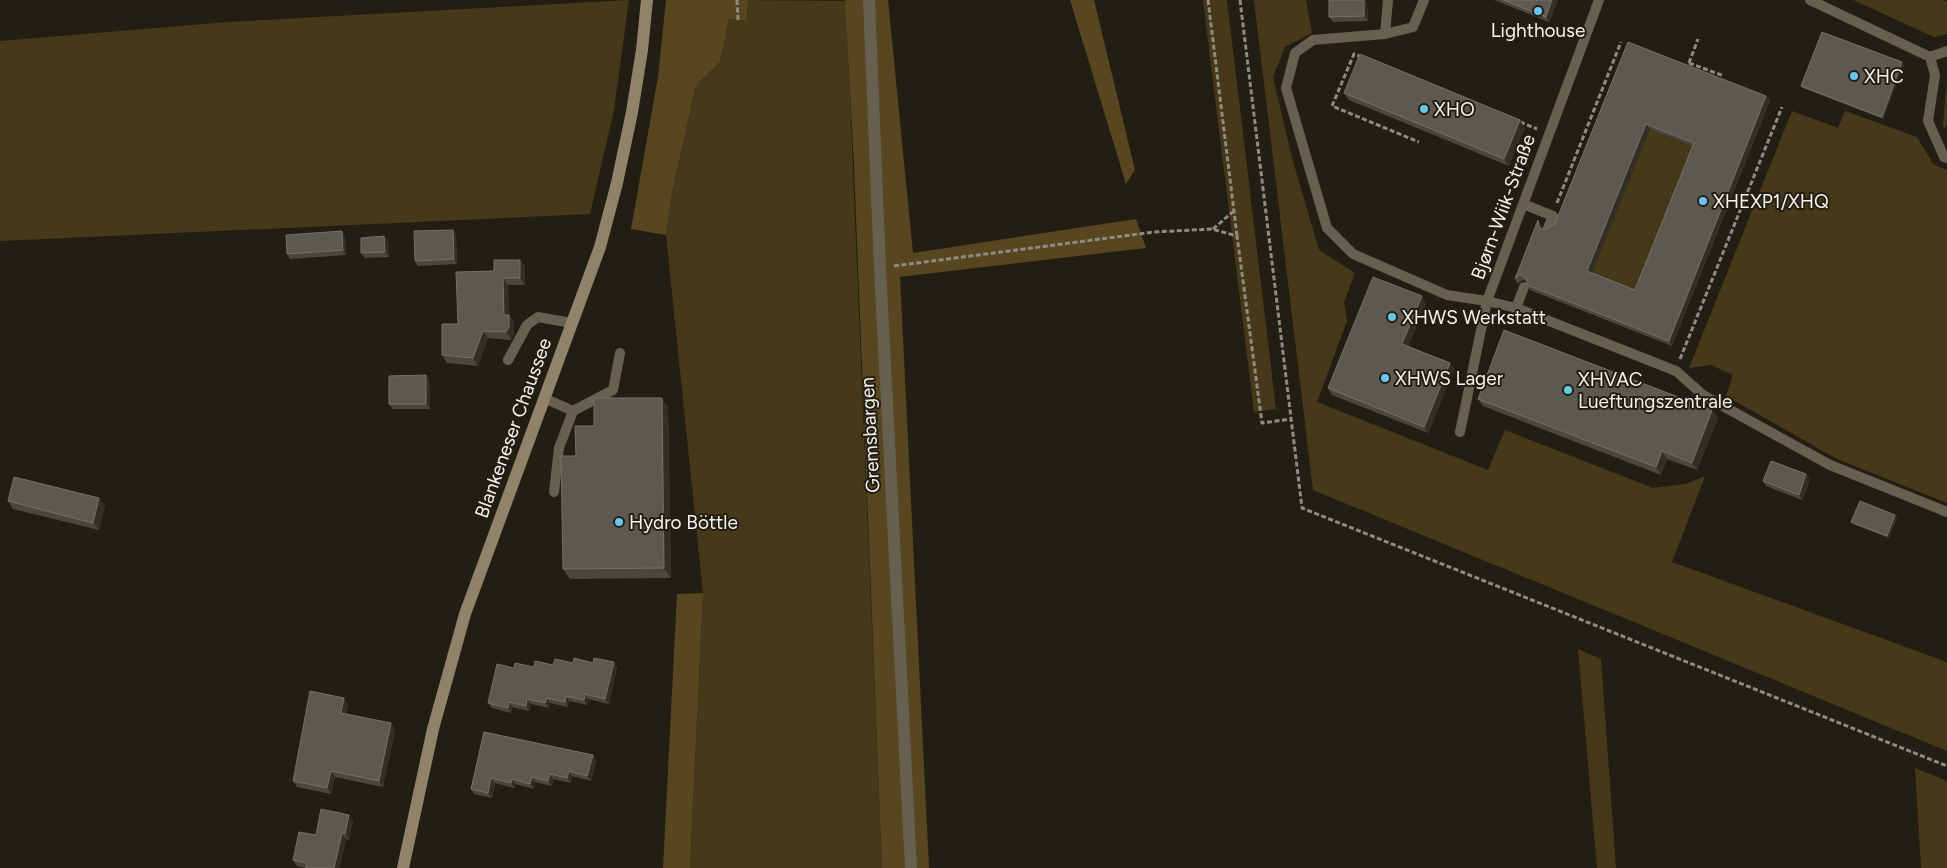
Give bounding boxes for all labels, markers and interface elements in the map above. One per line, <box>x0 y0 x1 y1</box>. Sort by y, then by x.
marker: Lighthouse <box>1532 5 1544 17</box>
place label: Lighthouse <box>1491 19 1585 42</box>
place label: XHC <box>1864 65 1904 88</box>
marker: XHC <box>1848 70 1860 82</box>
place label: XHO <box>1434 98 1475 121</box>
marker: XHO <box>1418 103 1430 115</box>
street label: Bjørn-Wiik-Straße <box>1466 131 1540 283</box>
place label: XHEXP1/XHQ <box>1713 190 1829 213</box>
marker: XHEXP1/XHQ <box>1697 195 1709 207</box>
place label: XHWS Werkstatt <box>1402 306 1546 329</box>
marker: XHWS Werkstatt <box>1386 311 1398 323</box>
street label: Blankeneser Chaussee <box>470 335 556 521</box>
place label: XHWS Lager <box>1395 367 1504 390</box>
place label: XHVAC Lueftungszentrale <box>1578 368 1732 413</box>
marker: XHWS Lager <box>1379 372 1391 384</box>
street label: Gremsbargen <box>855 377 885 493</box>
marker: XHVAC Lueftungszentrale <box>1562 384 1574 396</box>
place label: Hydro Böttle <box>629 511 738 534</box>
marker: Hydro Böttle <box>613 516 625 528</box>

